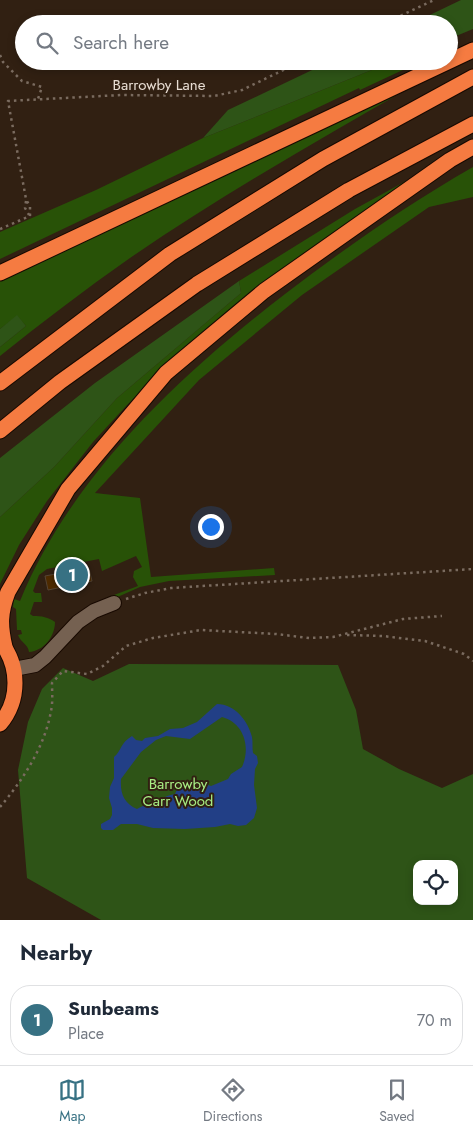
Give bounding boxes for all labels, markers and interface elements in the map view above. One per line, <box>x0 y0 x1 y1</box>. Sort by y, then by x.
search box <box>15 15 458 70</box>
icon: search <box>33 29 61 57</box>
text: Search here <box>73 29 169 56</box>
street label: Barrowby Lane <box>113 74 206 96</box>
your location <box>198 514 224 540</box>
pin: 1 <box>56 556 88 594</box>
park label: Barrowby Carr Wood <box>143 773 213 812</box>
map controls <box>413 860 458 905</box>
button: locate <box>413 860 458 905</box>
text: Nearby <box>20 938 92 968</box>
text: Sunbeams <box>68 995 159 1022</box>
text: 1 <box>33 1009 41 1032</box>
text: 70 m <box>417 1009 452 1032</box>
text: Place <box>68 1022 104 1045</box>
tab: Map <box>58 1076 86 1126</box>
tab: Directions <box>203 1076 262 1126</box>
tab: Saved <box>379 1076 415 1126</box>

